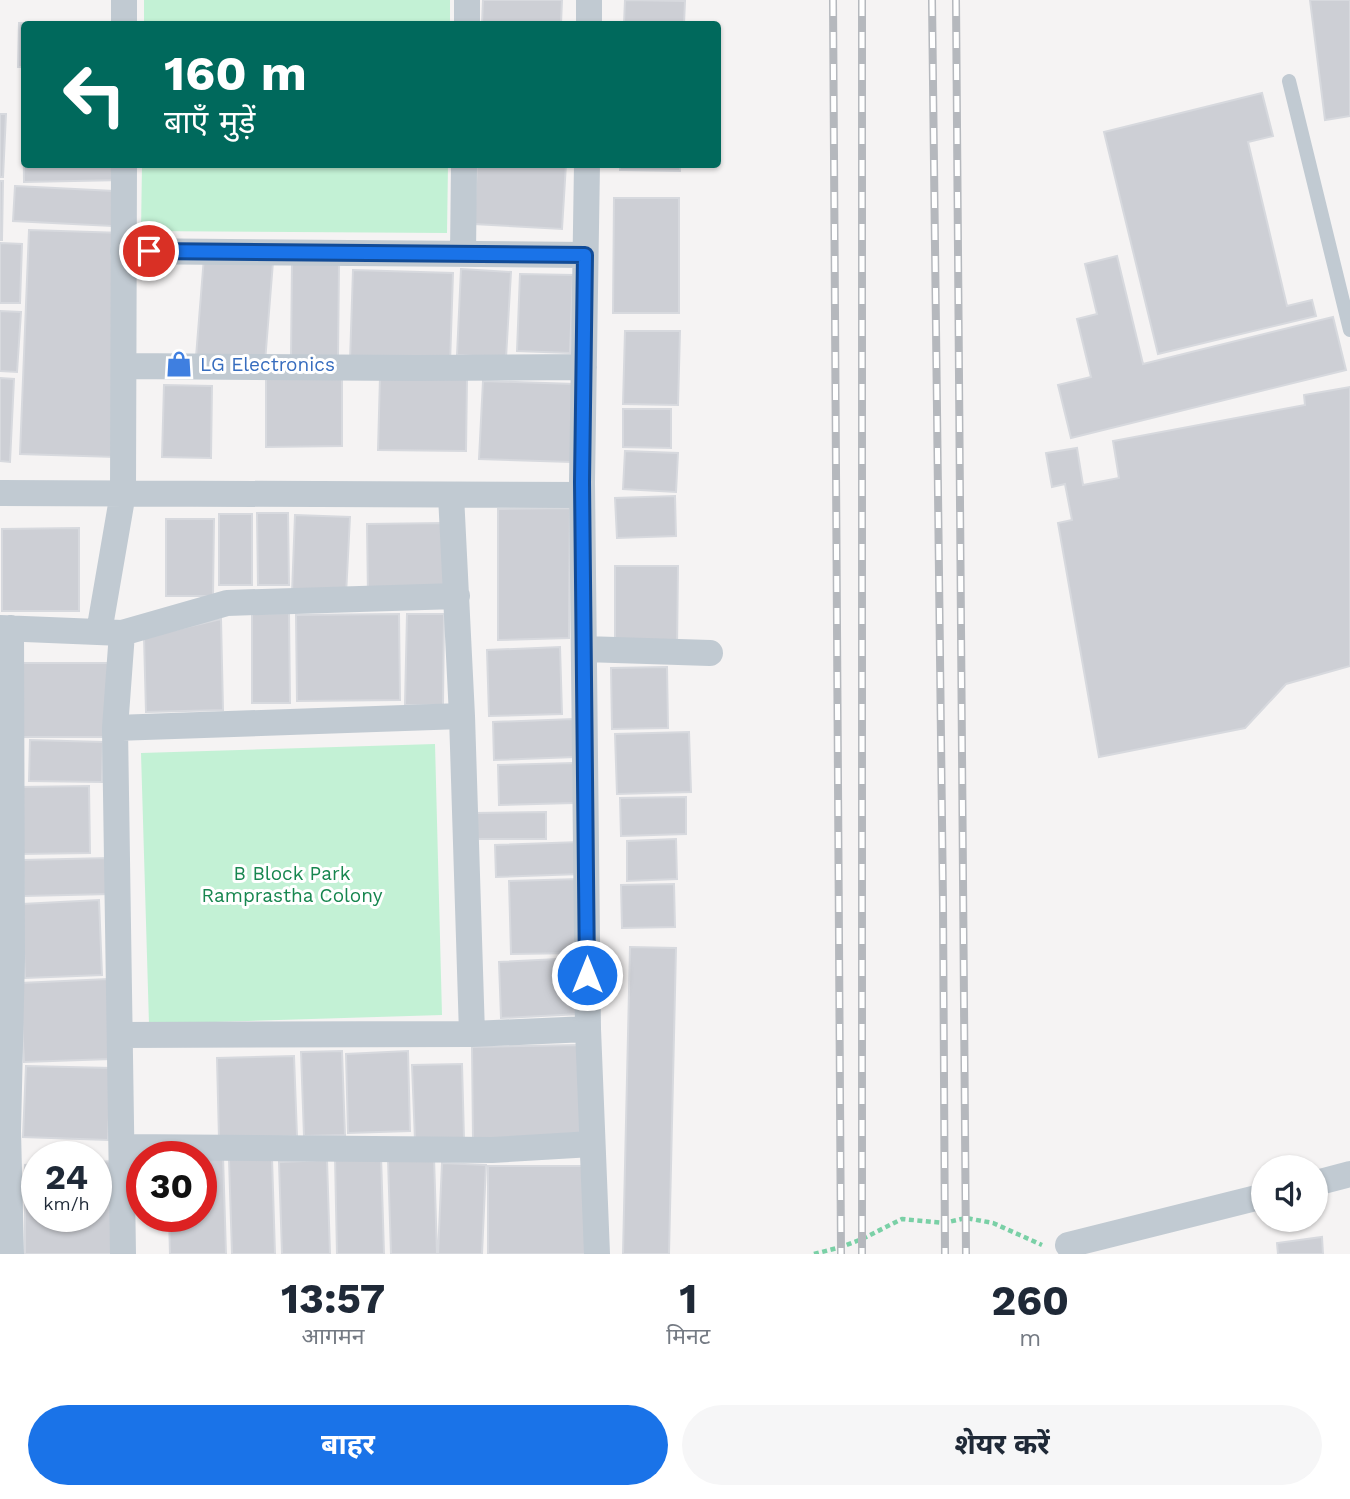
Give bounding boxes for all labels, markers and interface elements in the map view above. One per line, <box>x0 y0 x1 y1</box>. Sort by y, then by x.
text: 160 m <box>164 44 307 102</box>
icon: left <box>49 49 140 140</box>
text: बाएँ मुड़ें <box>164 103 255 141</box>
pin <box>119 221 179 281</box>
icon: arrive <box>130 232 168 270</box>
shop icon: LG Electronics <box>164 349 194 379</box>
place label: LG Electronics <box>200 353 335 376</box>
park label: B Block Park Ramprastha Colony <box>201 862 383 907</box>
position arrow <box>550 938 624 1012</box>
speed limit sign: 30 <box>126 1141 217 1232</box>
map controls <box>1251 1155 1328 1232</box>
button: sound <box>1251 1155 1328 1232</box>
text: 24 <box>45 1156 88 1198</box>
text: km/h <box>43 1193 90 1214</box>
text: 13:57 <box>281 1274 385 1323</box>
text: 1 <box>679 1274 697 1323</box>
text: 260 <box>991 1276 1069 1325</box>
text: आगमन <box>302 1323 365 1350</box>
text: मिनट <box>666 1323 710 1350</box>
text: m <box>1019 1325 1041 1352</box>
button: बाहर <box>28 1405 668 1485</box>
button: शेयर करें <box>682 1405 1322 1485</box>

